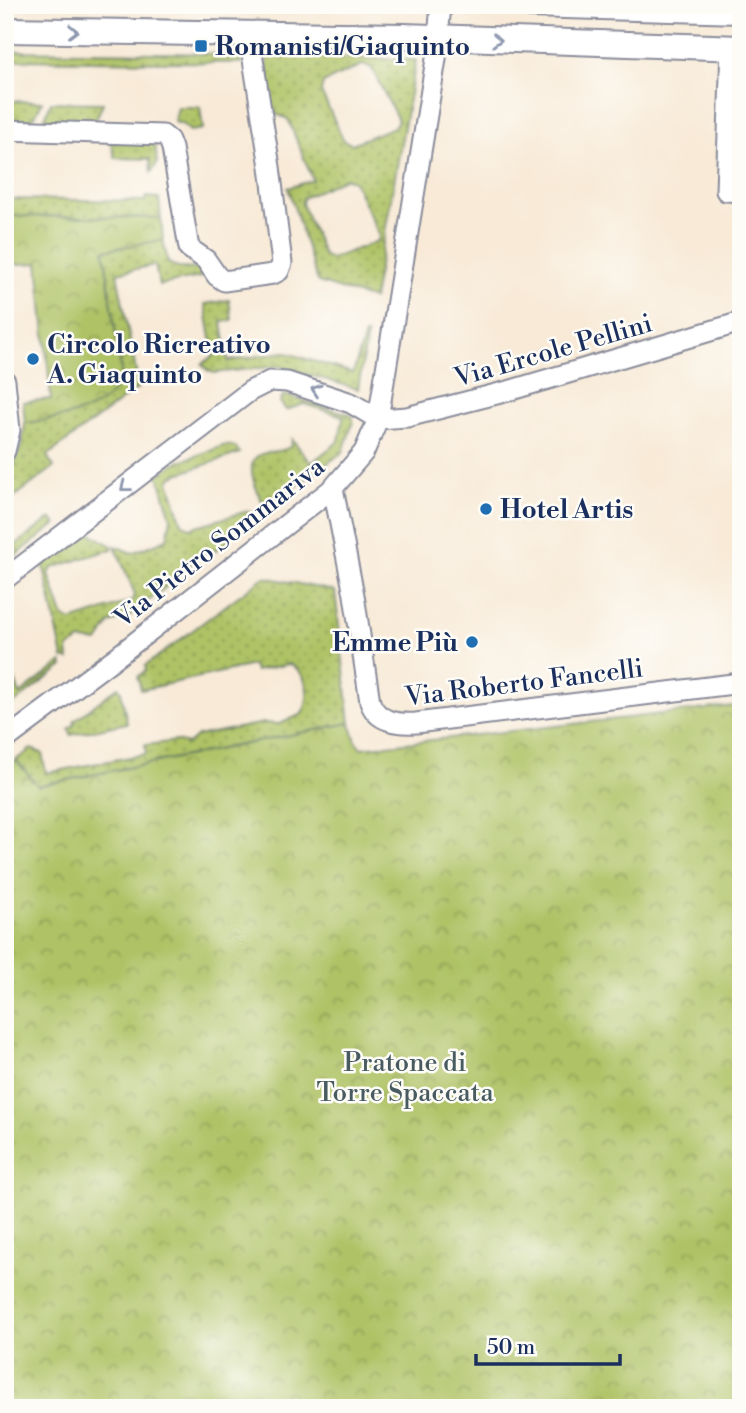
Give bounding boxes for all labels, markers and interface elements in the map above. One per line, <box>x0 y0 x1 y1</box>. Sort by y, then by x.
one-way arrow <box>69 23 79 39</box>
place label: Romanisti/Giaquinto <box>215 31 470 63</box>
one-way arrow <box>492 33 503 48</box>
marker: Romanisti/Giaquinto <box>193 38 209 54</box>
street label: Via Ercole Pellini <box>450 307 656 395</box>
place label: Circolo Ricreativo A. Giaquinto <box>46 329 271 391</box>
marker: Circolo Ricreativo A. Giaquinto <box>25 351 41 367</box>
one-way arrow <box>311 384 323 399</box>
street label: Via Pietro Sommariva <box>107 450 332 636</box>
one-way arrow <box>120 478 133 491</box>
place label: Hotel Artis <box>500 494 633 526</box>
marker: Hotel Artis <box>478 501 494 517</box>
place label: Emme Più <box>332 627 458 659</box>
marker: Emme Più <box>464 634 480 650</box>
street label: Via Roberto Fancelli <box>402 653 645 714</box>
park label: Pratone di Torre Spaccata <box>316 1047 494 1109</box>
scale bar <box>476 1322 620 1366</box>
text: 50 m <box>487 1335 535 1361</box>

